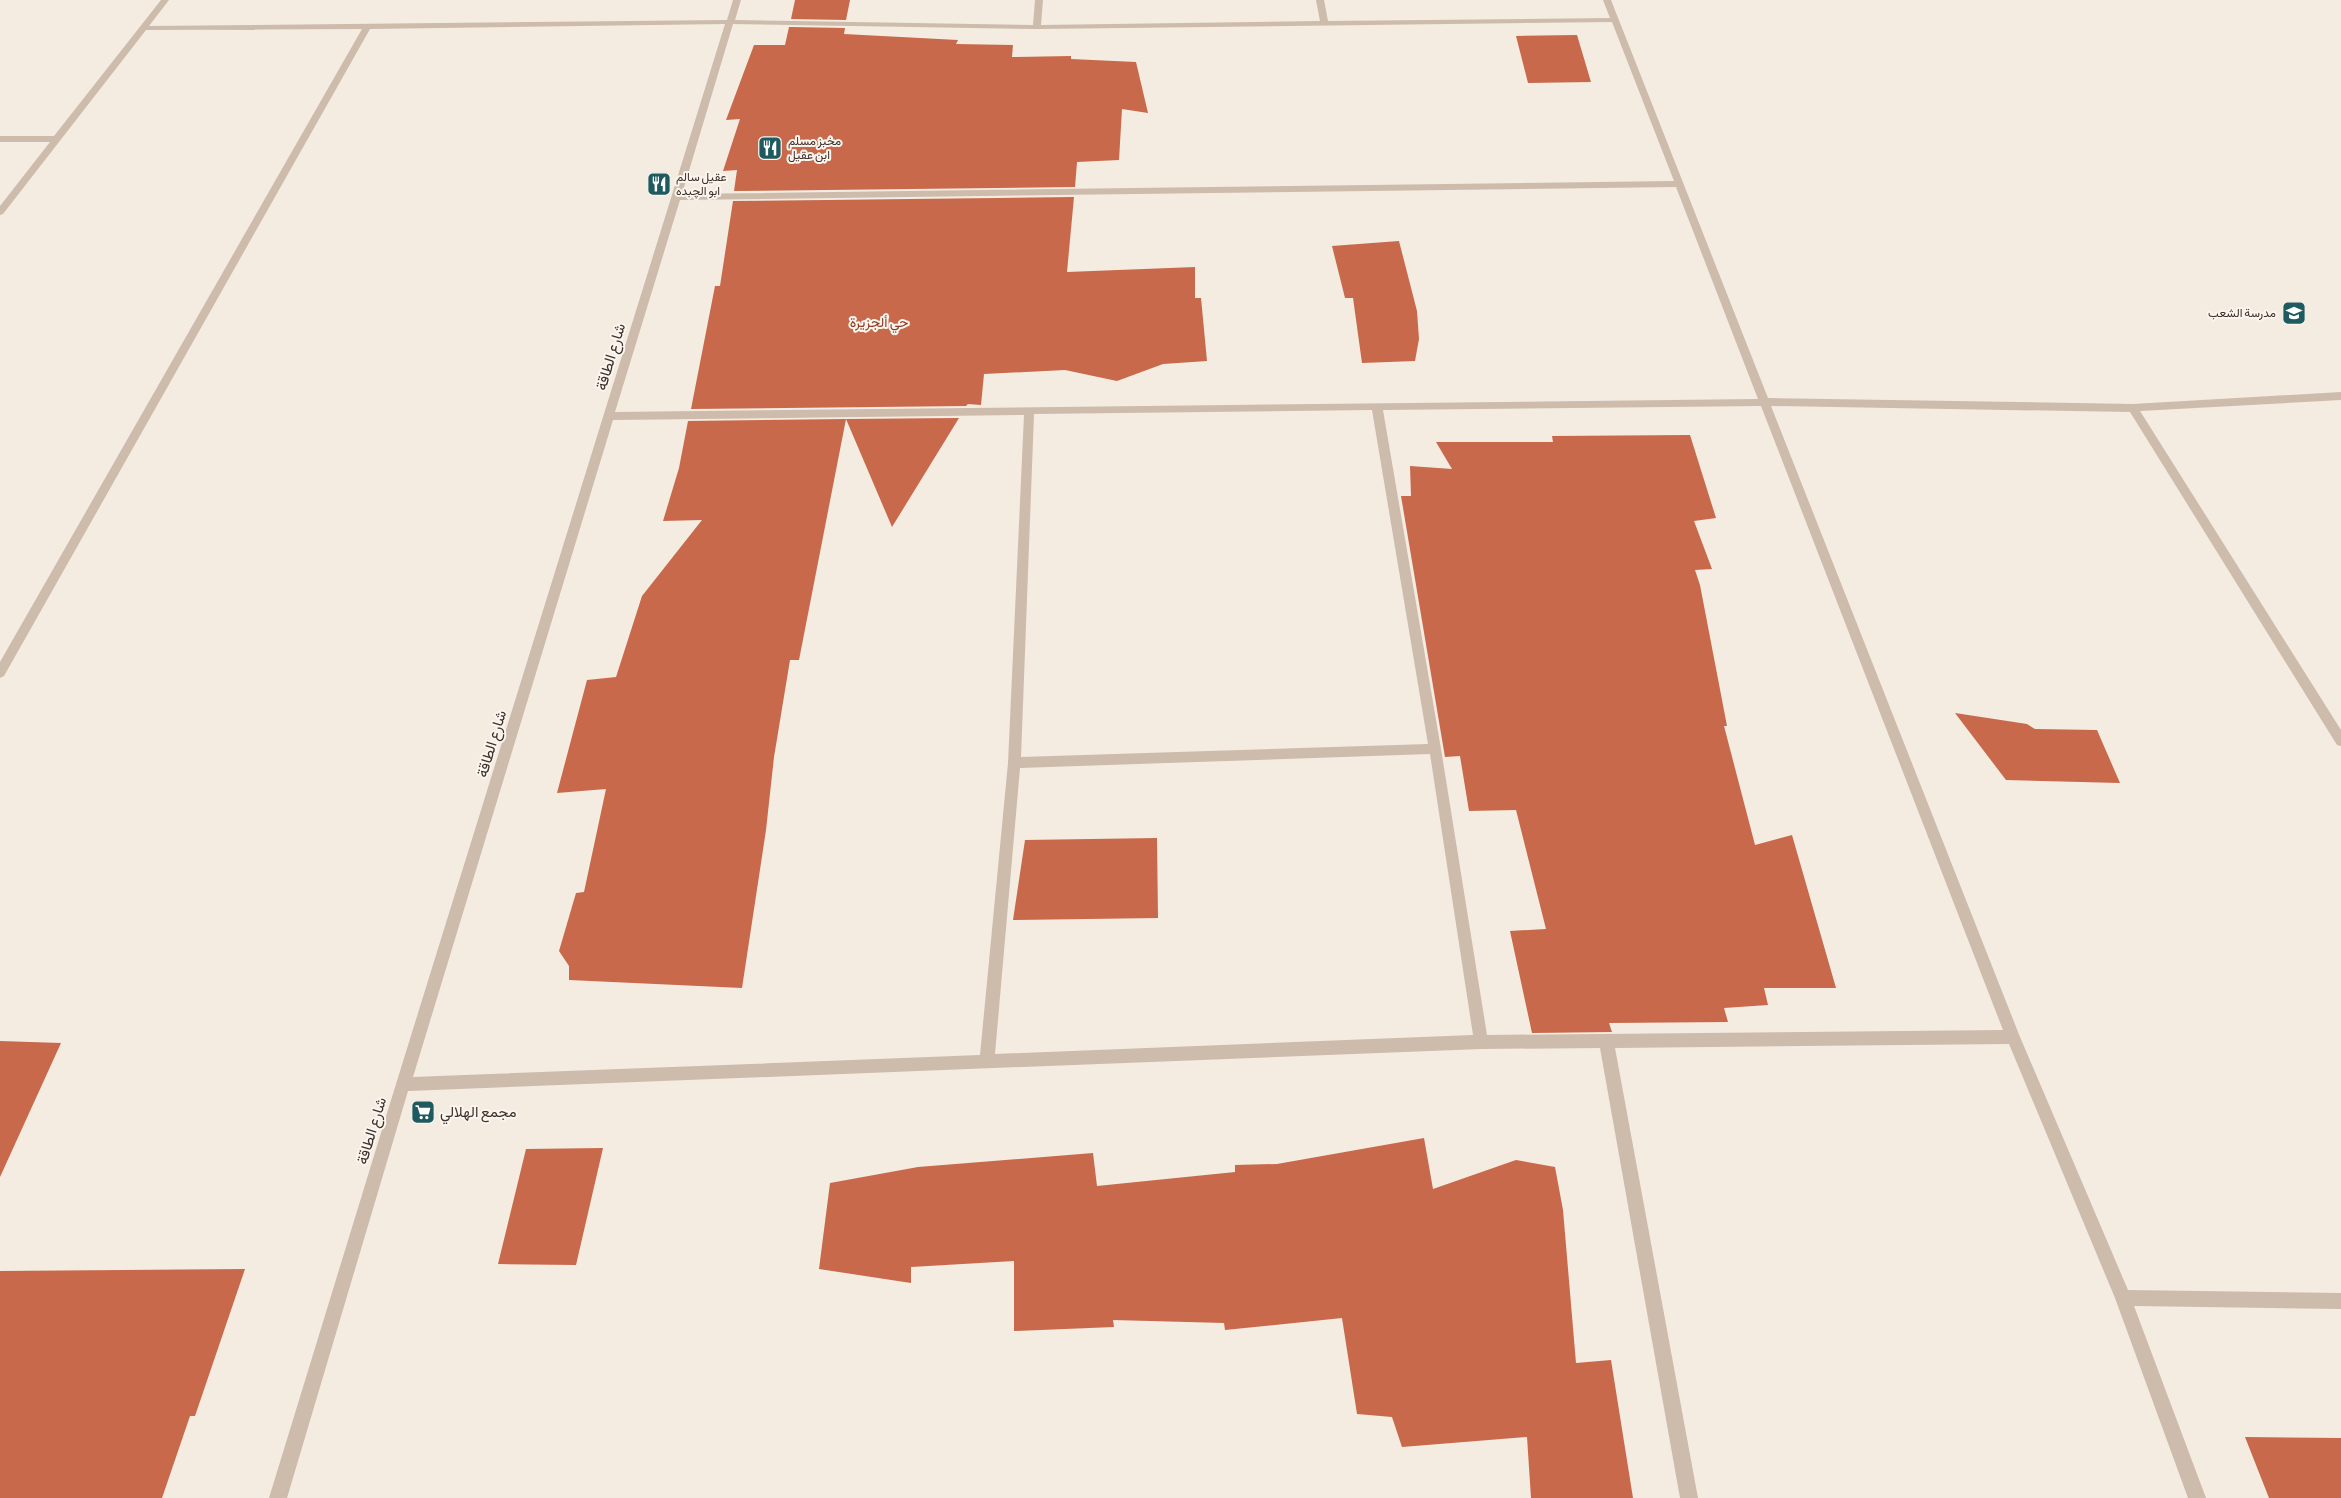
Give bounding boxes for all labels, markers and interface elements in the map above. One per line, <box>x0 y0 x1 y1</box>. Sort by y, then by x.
place label: مخبز مسلم ابن عقيل <box>788 134 841 163</box>
restaurant icon: مخبز مسلم ابن عقيل <box>757 135 783 161</box>
place label: عقيل سالم ابو الچبده <box>676 170 727 199</box>
restaurant icon: عقيل سالم ابو الچبده <box>646 171 672 197</box>
school or university icon: مدرسة الشعب <box>2281 300 2307 326</box>
place label: مدرسة الشعب <box>2208 306 2276 321</box>
district label: حي ألجزيرة <box>850 314 908 334</box>
street label: شارع الطاقة <box>592 321 631 393</box>
street label: شارع الطاقة <box>473 708 512 780</box>
street label: شارع الطاقة <box>353 1095 392 1167</box>
supermarket icon: مجمع الهلالي <box>410 1099 436 1125</box>
place label: مجمع الهلالي <box>440 1103 517 1125</box>

